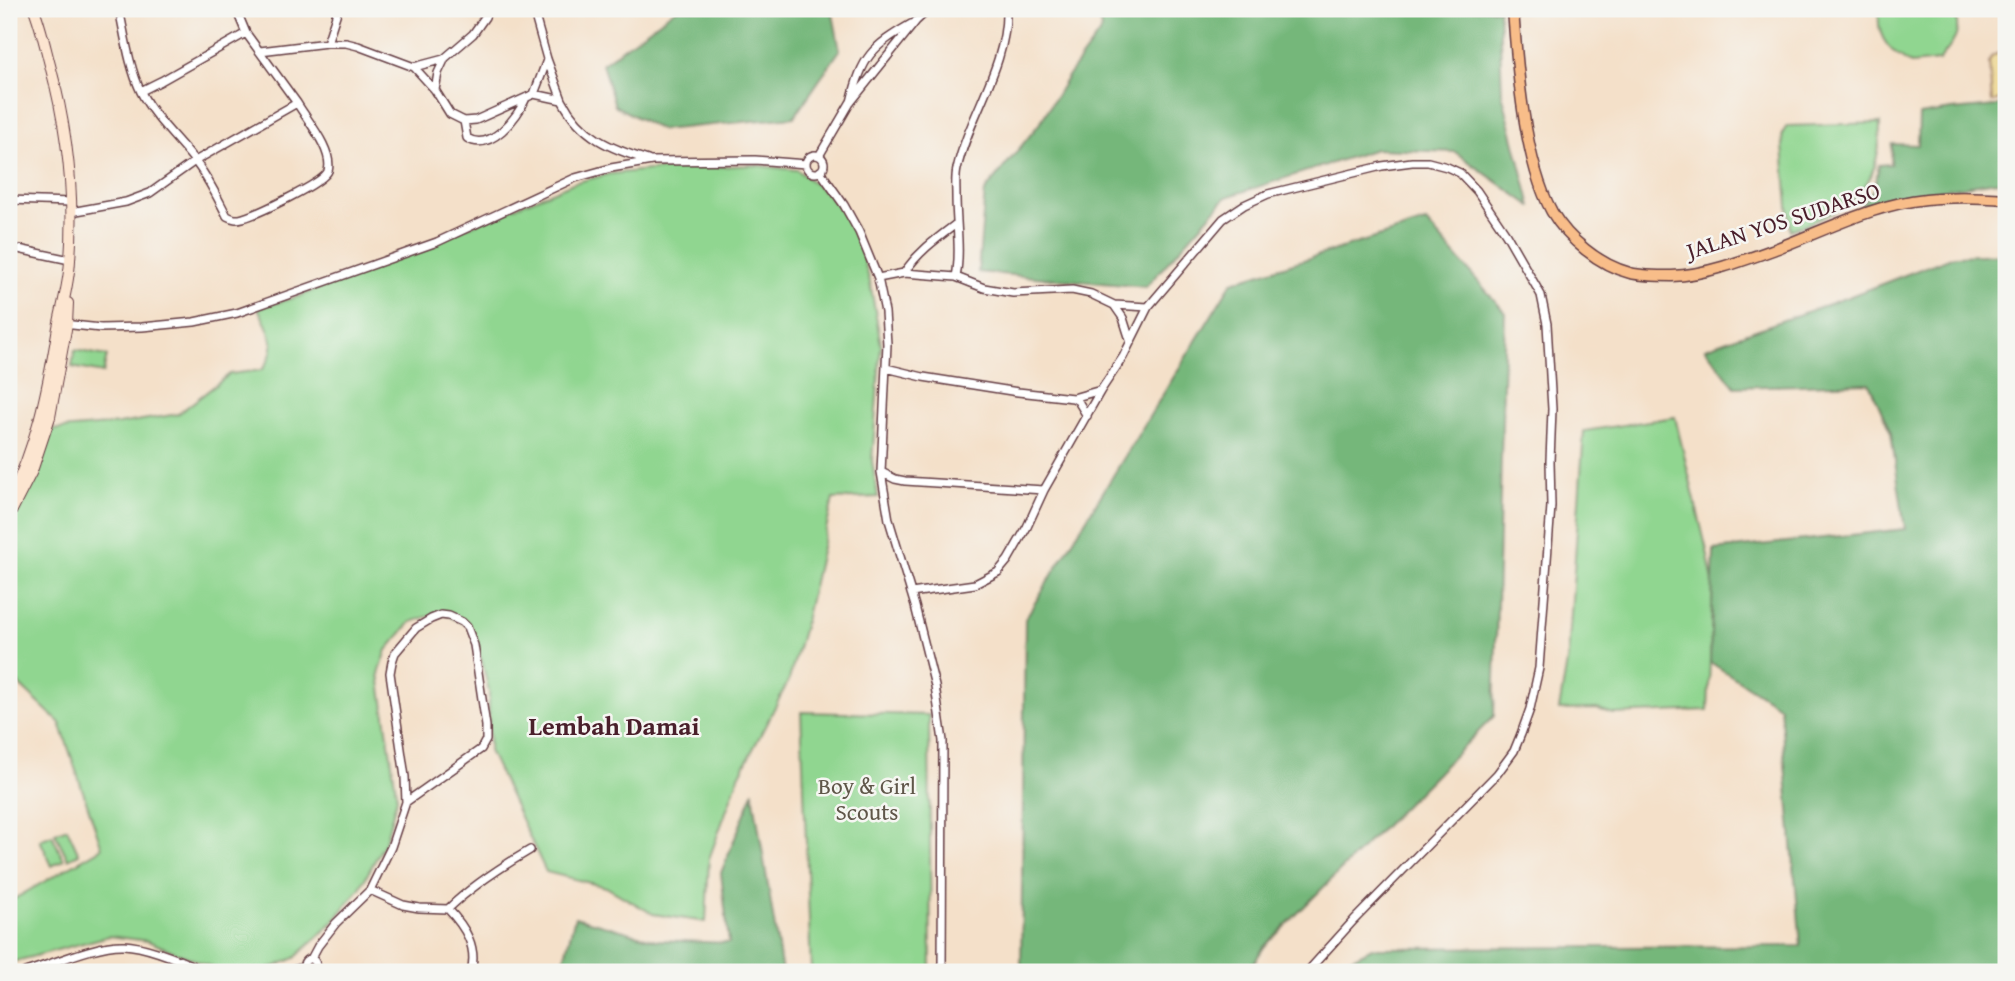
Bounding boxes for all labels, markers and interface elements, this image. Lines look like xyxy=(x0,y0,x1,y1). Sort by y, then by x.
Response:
street label: JALAN YOS SUDARSO xyxy=(1679,173,1884,268)
district label: Lembah Damai xyxy=(528,706,700,745)
park label: Boy & Girl Scouts xyxy=(818,769,916,828)

